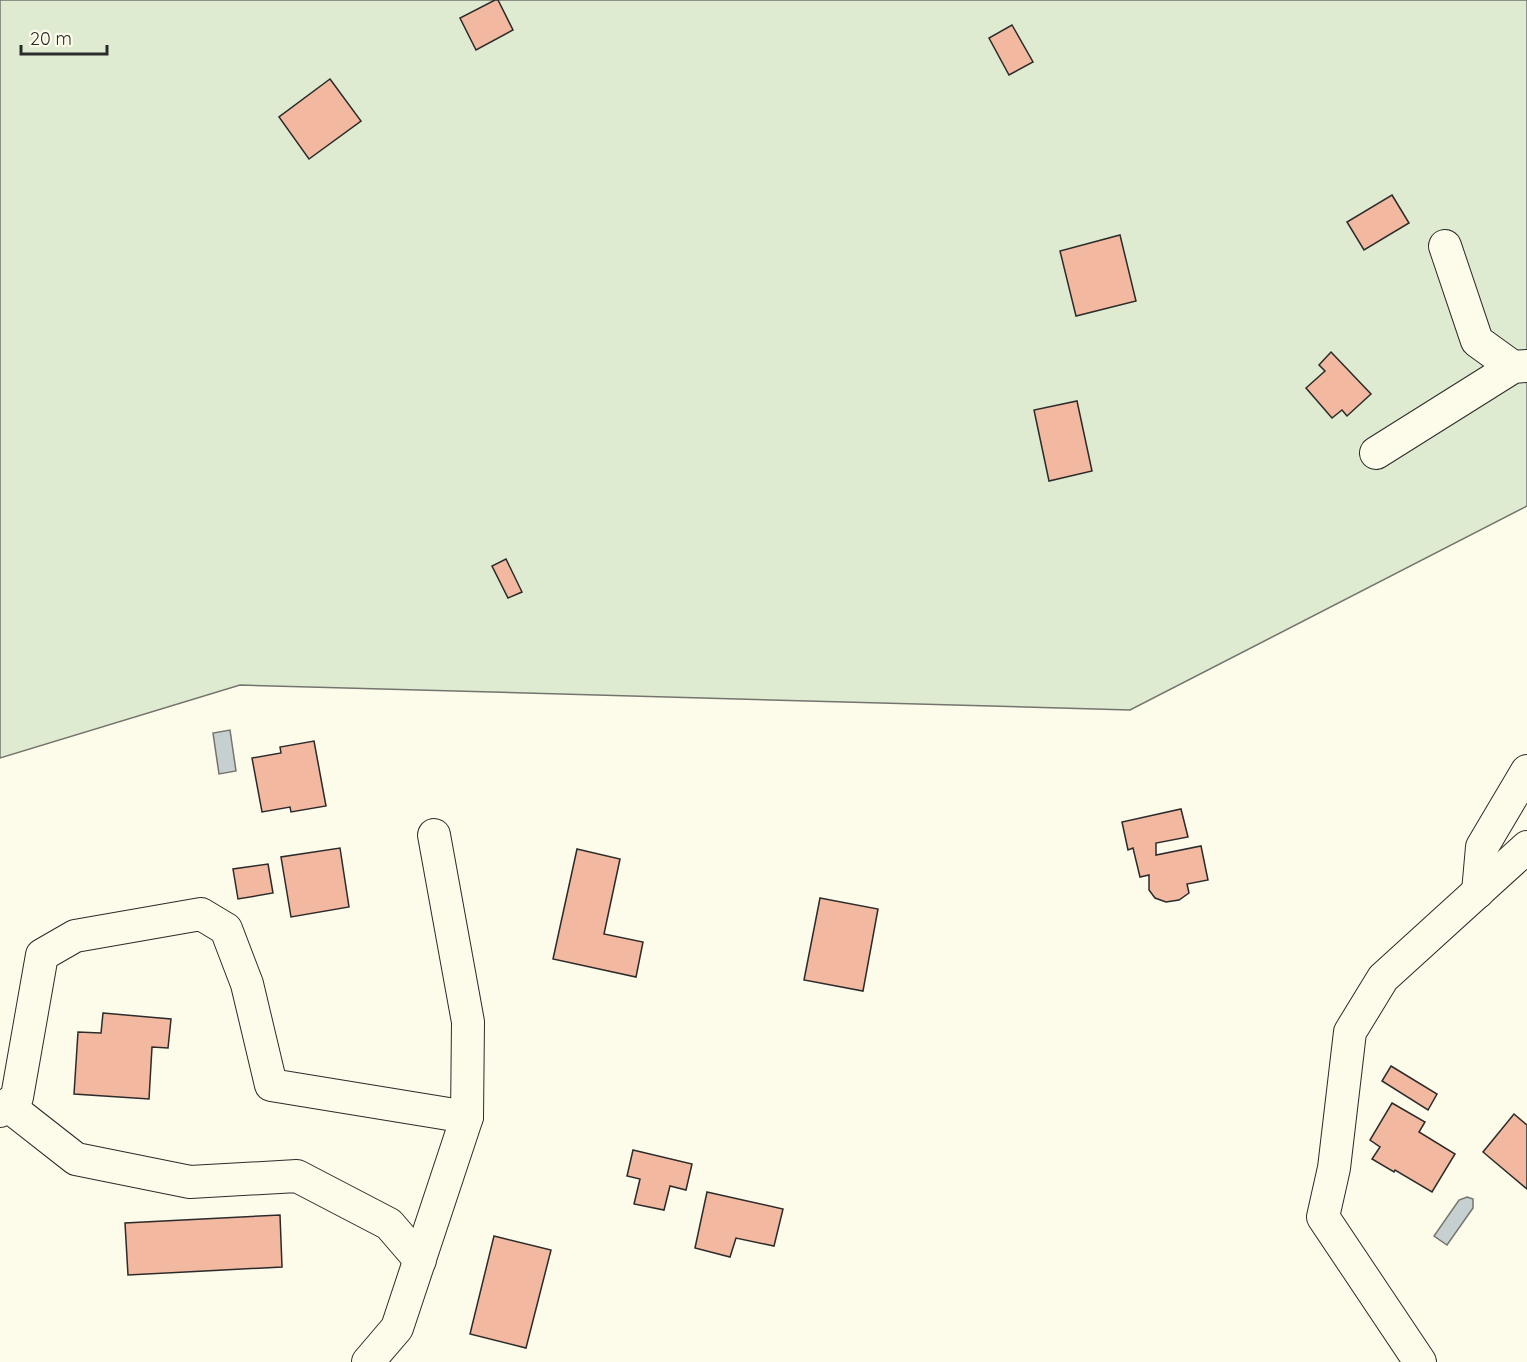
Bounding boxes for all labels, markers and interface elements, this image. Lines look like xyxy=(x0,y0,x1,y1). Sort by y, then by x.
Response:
scale bar xyxy=(21,18,106,56)
text: 20 m xyxy=(30,27,72,50)

